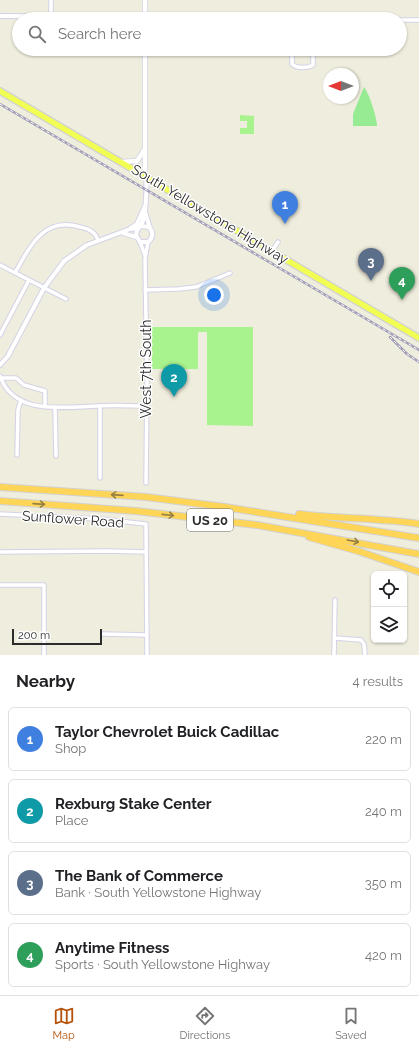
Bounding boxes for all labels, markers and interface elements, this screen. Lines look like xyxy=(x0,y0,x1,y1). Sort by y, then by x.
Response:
search box xyxy=(12,12,407,56)
icon: search xyxy=(26,23,48,45)
text: Search here xyxy=(58,25,141,43)
north arrow xyxy=(323,68,359,104)
street label: South Yellowstone Highway xyxy=(129,161,292,267)
pin: 1 xyxy=(272,191,298,224)
pin: 3 xyxy=(358,248,384,281)
pin: 4 xyxy=(389,267,415,300)
your location xyxy=(204,285,224,305)
street label: West 7th South xyxy=(138,320,154,418)
pin: 2 xyxy=(161,364,187,397)
one-way arrow xyxy=(111,492,124,499)
one-way arrow xyxy=(32,500,45,507)
street label: Sunflower Road xyxy=(21,507,125,531)
road number: US 20 xyxy=(187,509,233,531)
one-way arrow xyxy=(161,511,174,519)
one-way arrow xyxy=(346,537,359,545)
map controls xyxy=(371,571,407,643)
button: locate xyxy=(371,571,407,607)
button: layers xyxy=(371,607,407,643)
scale bar xyxy=(12,627,102,646)
text: 200 m xyxy=(18,629,50,642)
text: Nearby xyxy=(16,671,75,691)
text: 4 results xyxy=(352,674,403,689)
text: Taylor Chevrolet Buick Cadillac xyxy=(55,723,279,741)
text: 1 xyxy=(27,732,33,747)
text: 220 m xyxy=(365,732,402,747)
text: Shop xyxy=(55,741,86,756)
text: Rexburg Stake Center xyxy=(55,795,212,813)
text: 2 xyxy=(26,804,34,819)
text: 240 m xyxy=(365,804,402,819)
text: Place xyxy=(55,813,88,828)
text: The Bank of Commerce xyxy=(55,867,223,885)
text: 3 xyxy=(26,876,34,891)
text: 350 m xyxy=(365,876,402,891)
text: Bank · South Yellowstone Highway xyxy=(55,885,261,900)
text: Anytime Fitness xyxy=(55,939,169,957)
text: 4 xyxy=(26,948,34,963)
text: 420 m xyxy=(365,948,402,963)
text: Sports · South Yellowstone Highway xyxy=(55,957,270,972)
tab: Map xyxy=(52,1005,75,1042)
tab: Directions xyxy=(180,1005,230,1042)
tab: Saved xyxy=(335,1005,367,1042)

